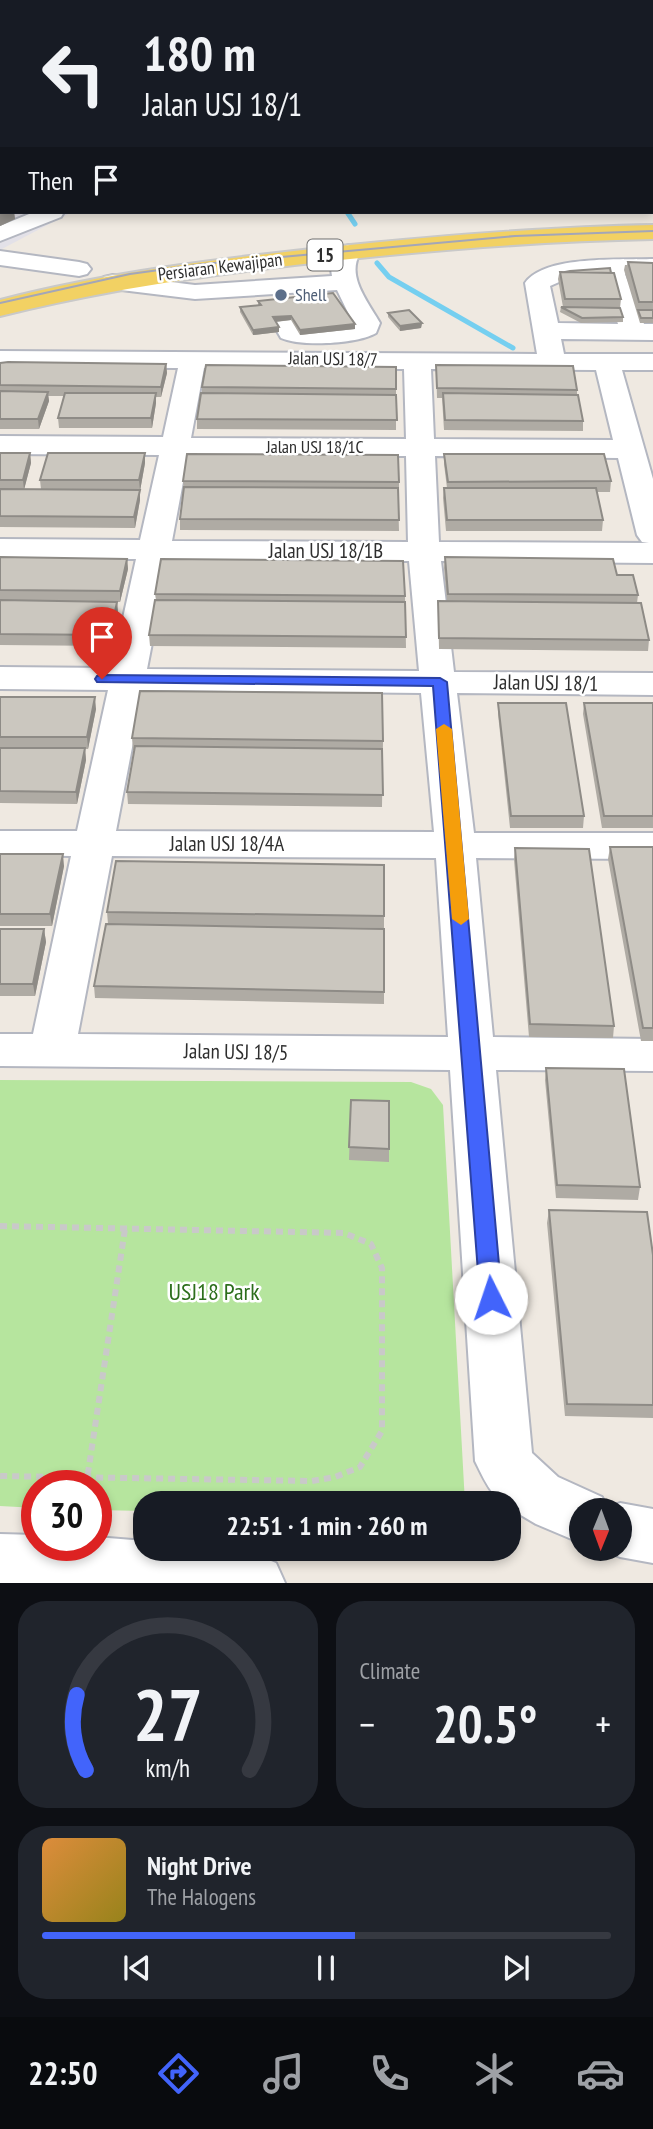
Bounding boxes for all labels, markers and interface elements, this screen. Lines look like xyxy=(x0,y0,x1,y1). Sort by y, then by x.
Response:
text: 180 m xyxy=(143,21,256,85)
icon: left xyxy=(28,28,119,119)
text: Jalan USJ 18/1 xyxy=(143,83,302,125)
icon: arrive xyxy=(87,161,125,199)
text: Then xyxy=(28,164,73,197)
road number: 15 xyxy=(308,240,342,270)
street label: Persiaran Kewajipan xyxy=(157,247,283,286)
place label: Shell xyxy=(295,283,327,306)
marker: Shell xyxy=(273,287,289,303)
street label: Jalan USJ 18/7 xyxy=(287,346,378,371)
street label: Jalan USJ 18/1C xyxy=(265,435,364,458)
street label: Jalan USJ 18/1B xyxy=(268,537,383,564)
pin xyxy=(72,607,132,679)
icon: arrive xyxy=(83,618,121,656)
street label: Jalan USJ 18/1 xyxy=(493,668,598,697)
street label: Jalan USJ 18/4A xyxy=(169,830,284,857)
street label: Jalan USJ 18/5 xyxy=(183,1037,288,1066)
position arrow xyxy=(454,1261,528,1335)
park label: USJ18 Park xyxy=(169,1276,260,1307)
speed limit sign: 30 xyxy=(21,1470,112,1561)
north arrow xyxy=(569,1498,632,1561)
map controls xyxy=(569,1498,632,1561)
text: 22:51 · 1 min · 260 m xyxy=(227,1509,427,1542)
text: Climate xyxy=(360,1656,420,1685)
text: 27 xyxy=(133,1667,203,1761)
text: 20.5° xyxy=(433,1690,538,1757)
text: − xyxy=(360,1699,375,1748)
text: + xyxy=(595,1699,611,1748)
text: km/h xyxy=(146,1752,190,1784)
text: Night Drive xyxy=(147,1849,252,1882)
text: The Halogens xyxy=(147,1882,256,1911)
icon: previous xyxy=(118,1949,156,1987)
icon: pause xyxy=(307,1949,345,1987)
icon: next xyxy=(497,1949,535,1987)
icon: directions xyxy=(154,2049,203,2098)
icon: music xyxy=(259,2049,308,2098)
icon: phone xyxy=(365,2049,414,2098)
icon: climate xyxy=(470,2049,519,2098)
icon: car xyxy=(576,2049,625,2098)
text: 22:50 xyxy=(28,2052,97,2094)

